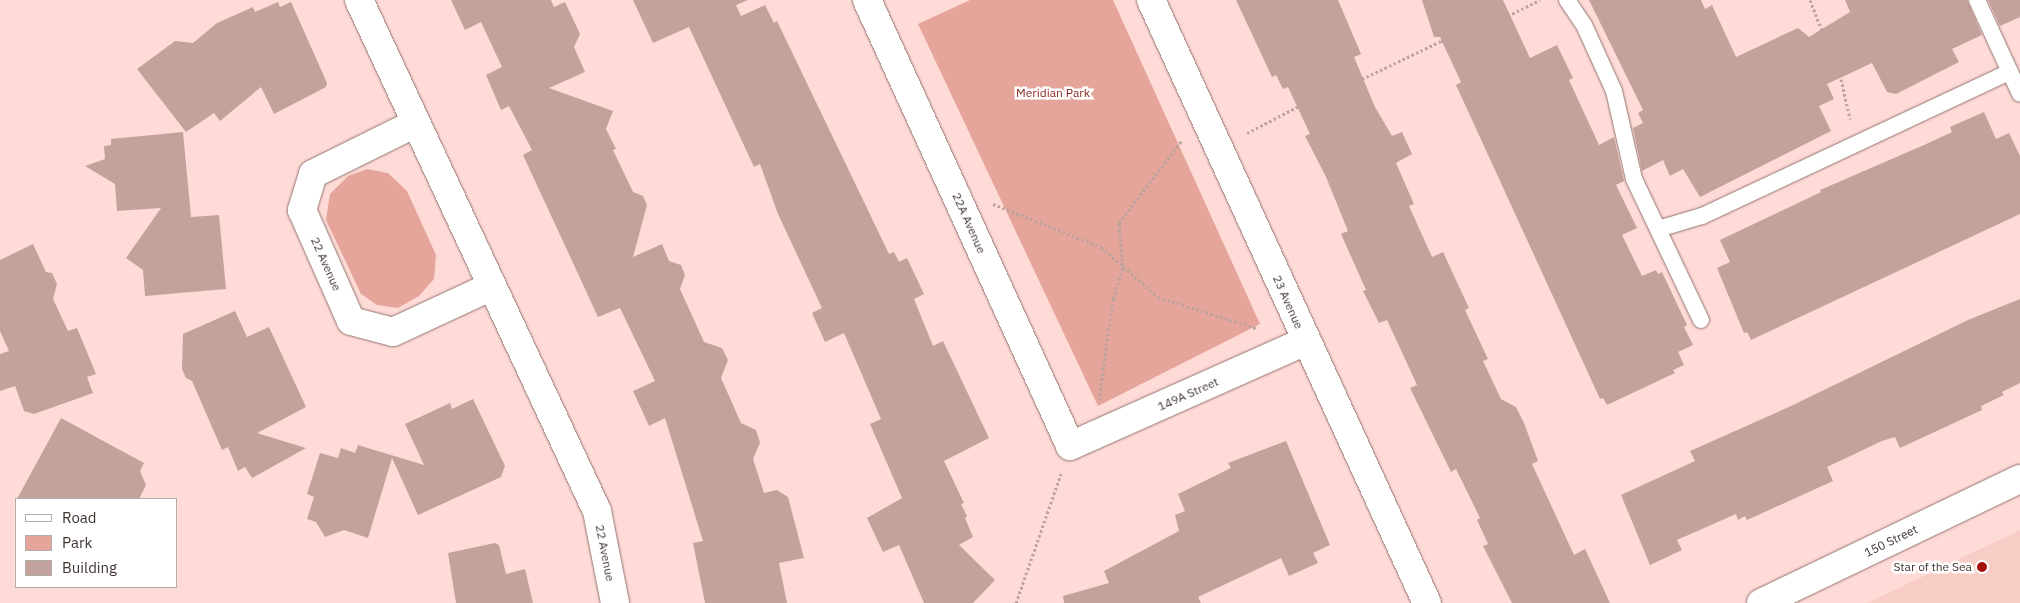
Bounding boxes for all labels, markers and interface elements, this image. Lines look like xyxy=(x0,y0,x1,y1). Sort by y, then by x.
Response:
park label: Meridian Park xyxy=(1016,86,1090,100)
street label: 22A Avenue xyxy=(949,190,989,256)
street label: 22 Avenue xyxy=(308,235,344,293)
street label: 23 Avenue xyxy=(1270,273,1306,331)
street label: 149A Street xyxy=(1155,374,1221,414)
legend xyxy=(15,498,178,588)
text: Road xyxy=(62,508,97,527)
street label: 150 Street xyxy=(1862,522,1920,560)
street label: 22 Avenue xyxy=(592,524,618,582)
text: Park xyxy=(62,533,92,552)
text: Building xyxy=(62,558,117,577)
place label: Star of the Sea xyxy=(1893,560,1972,574)
marker: Star of the Sea xyxy=(1976,561,1988,573)

